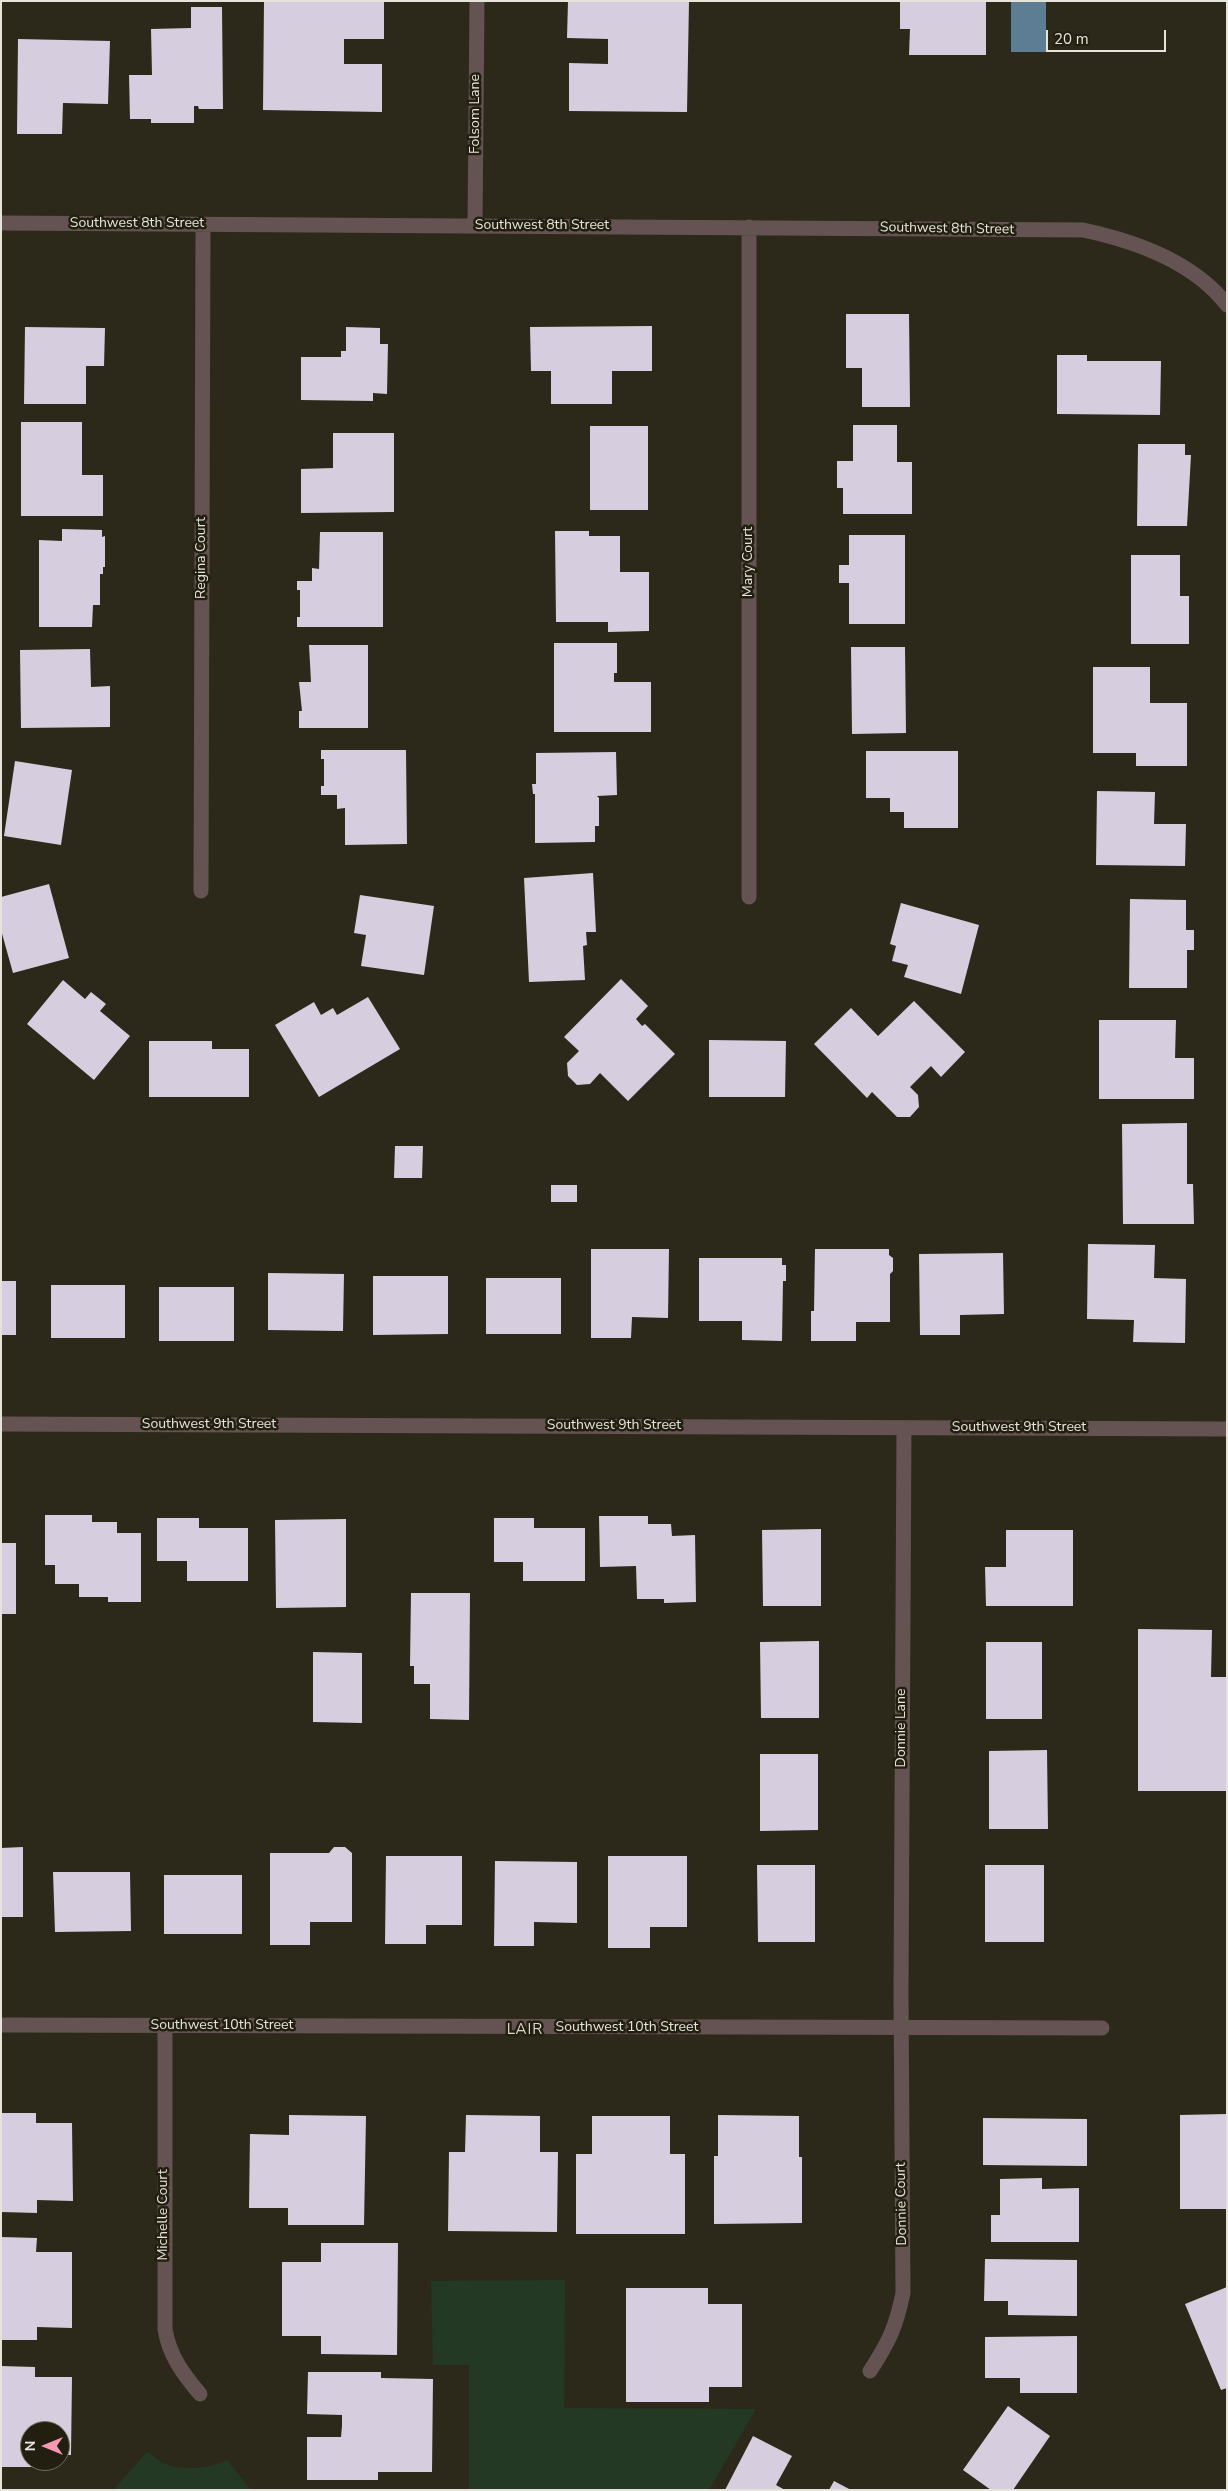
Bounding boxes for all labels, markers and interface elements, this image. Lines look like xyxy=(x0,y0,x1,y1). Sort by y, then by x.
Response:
scale bar xyxy=(1048,20,1168,52)
text: 20 m xyxy=(1054,29,1089,49)
street label: Folsom Lane xyxy=(468,74,484,154)
street label: Southwest 8th Street xyxy=(70,216,204,232)
street label: Southwest 8th Street xyxy=(475,218,609,234)
street label: Southwest 8th Street xyxy=(880,219,1014,239)
street label: Regina Court xyxy=(194,517,210,599)
street label: Mary Court xyxy=(741,527,757,597)
street label: Southwest 9th Street xyxy=(142,1417,276,1433)
street label: Southwest 9th Street xyxy=(547,1418,681,1434)
street label: Southwest 9th Street xyxy=(952,1420,1086,1436)
street label: Donnie Lane xyxy=(894,1689,910,1767)
street label: Southwest 10th Street xyxy=(151,2018,293,2034)
street label: Southwest 10th Street xyxy=(556,2020,698,2036)
district label: LAIR xyxy=(506,2021,544,2039)
street label: Donnie Court xyxy=(893,2162,911,2246)
street label: Michelle Court xyxy=(156,2169,172,2261)
north arrow xyxy=(20,2421,70,2471)
text: N xyxy=(21,2441,40,2451)

